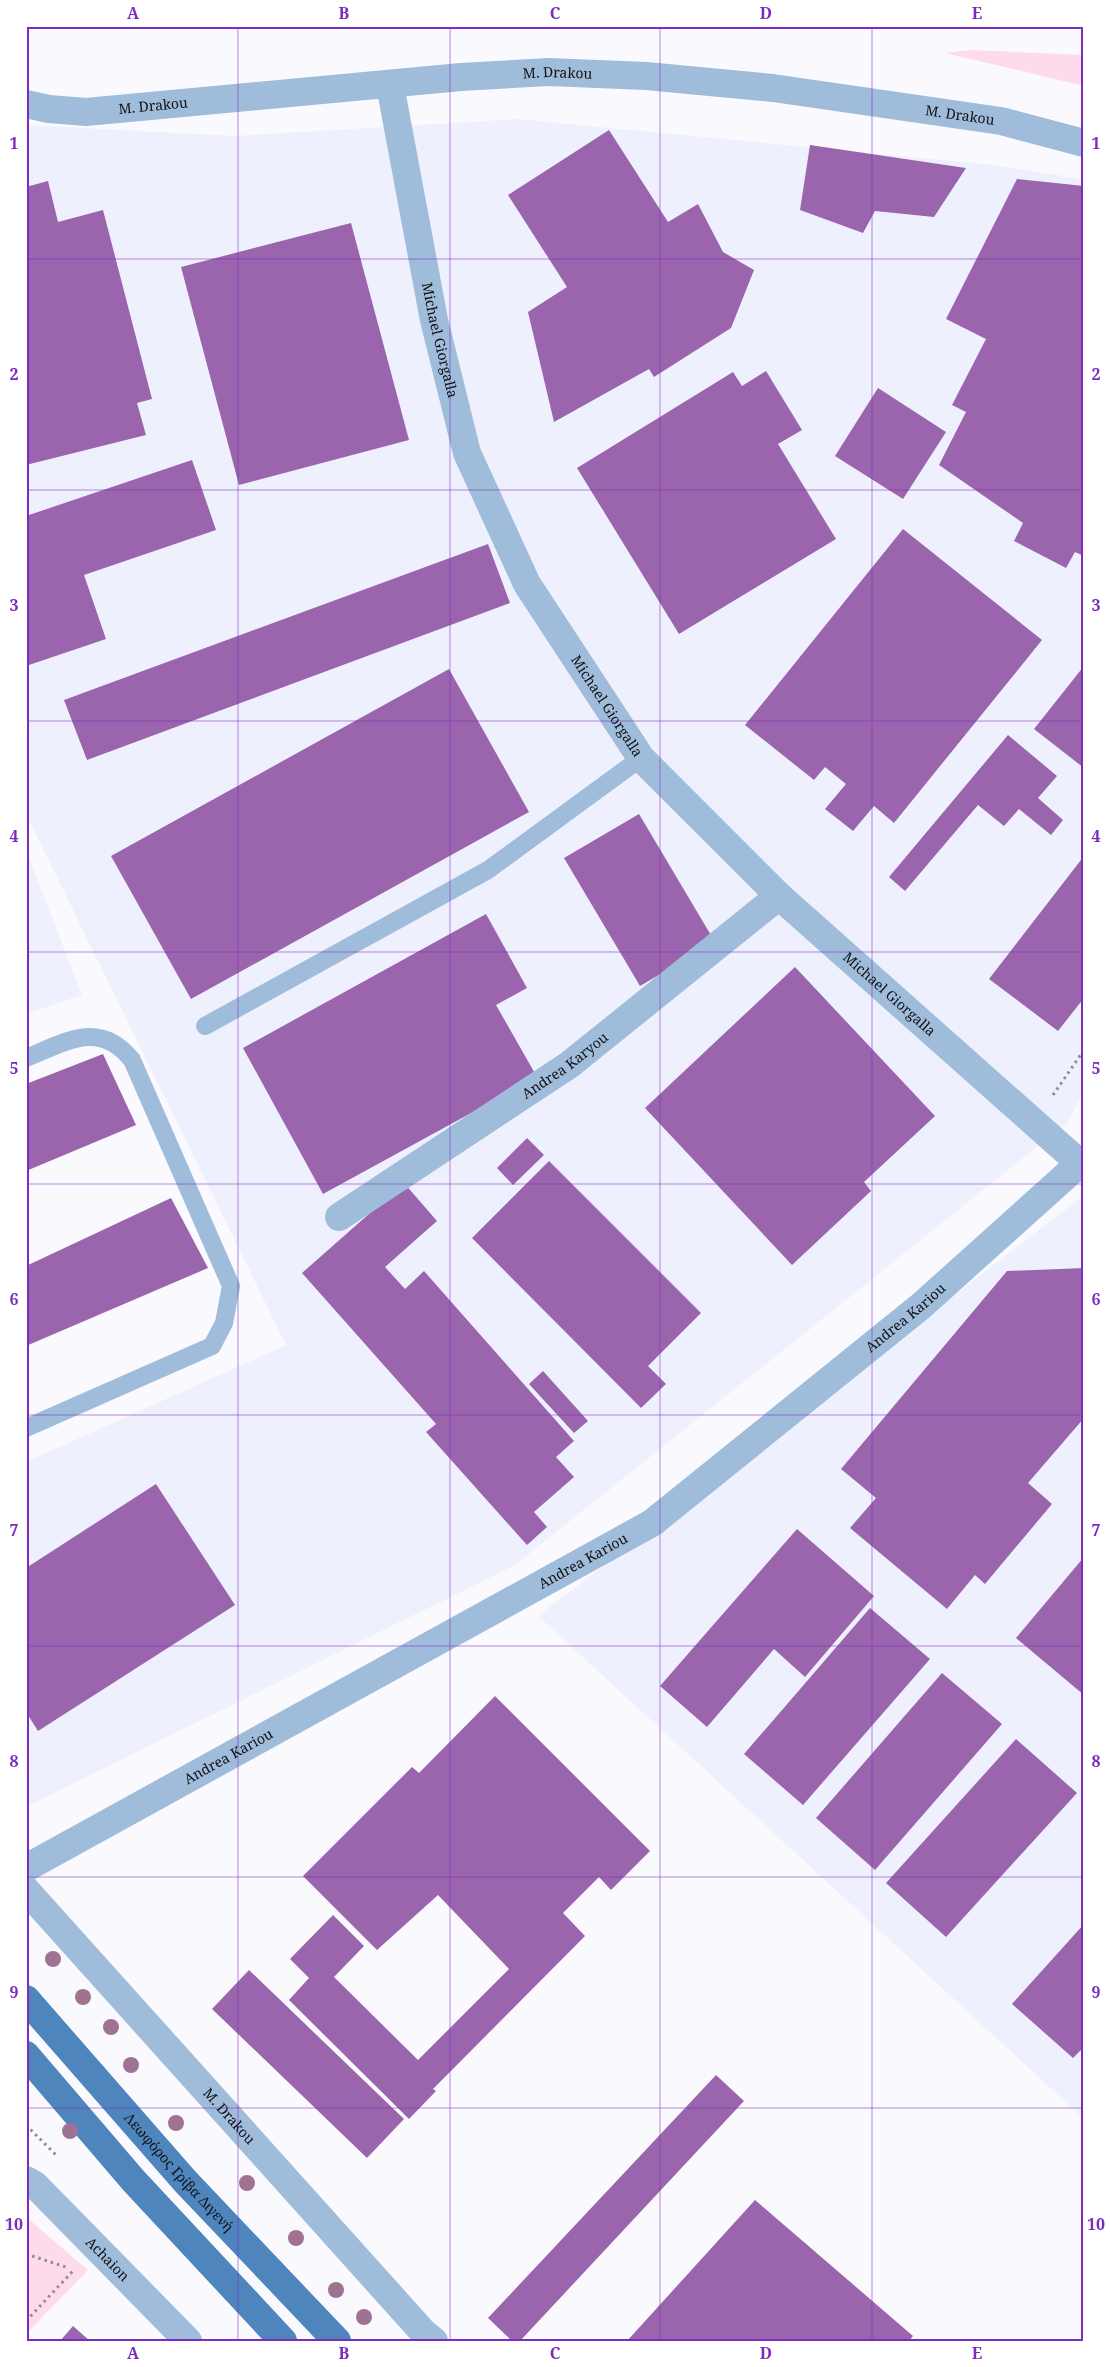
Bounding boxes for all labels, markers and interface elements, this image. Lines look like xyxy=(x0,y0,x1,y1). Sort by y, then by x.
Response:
text: A xyxy=(127,2,140,24)
text: B xyxy=(339,2,350,24)
text: C xyxy=(550,2,561,24)
text: D xyxy=(760,2,772,24)
text: E xyxy=(972,2,982,24)
street label: M. Drakou xyxy=(522,62,593,83)
street label: M. Drakou xyxy=(117,93,189,118)
street label: M. Drakou xyxy=(924,100,996,129)
text: 1 xyxy=(9,132,19,154)
text: 1 xyxy=(1091,132,1101,154)
street label: Michael Giorgalla xyxy=(418,281,463,400)
text: 2 xyxy=(9,363,19,385)
text: 2 xyxy=(1091,363,1101,385)
text: 3 xyxy=(9,594,19,616)
text: 3 xyxy=(1091,594,1101,616)
street label: Michael Giorgalla xyxy=(567,651,648,760)
text: 4 xyxy=(9,825,19,847)
text: 4 xyxy=(1091,825,1101,847)
street label: Michael Giorgalla xyxy=(839,947,940,1040)
street label: Andrea Karyou xyxy=(518,1027,612,1103)
text: 5 xyxy=(9,1057,19,1079)
text: 5 xyxy=(1091,1057,1101,1079)
street label: Andrea Kariou xyxy=(861,1278,949,1356)
text: 6 xyxy=(9,1288,19,1310)
text: 6 xyxy=(1091,1288,1101,1310)
text: 7 xyxy=(9,1519,19,1541)
text: 7 xyxy=(1091,1519,1101,1541)
street label: Andrea Kariou xyxy=(535,1528,631,1593)
street label: Andrea Kariou xyxy=(180,1724,276,1788)
text: 8 xyxy=(9,1750,19,1772)
text: 8 xyxy=(1091,1750,1101,1772)
text: 9 xyxy=(9,1981,19,2003)
text: 9 xyxy=(1091,1981,1101,2003)
street label: M. Drakou xyxy=(199,2084,260,2148)
street label: Λεωφόρος Γρίβα Διγενή xyxy=(120,2108,238,2236)
text: 10 xyxy=(5,2213,23,2235)
text: 10 xyxy=(1087,2213,1105,2235)
street label: Achaion xyxy=(82,2232,134,2285)
text: A xyxy=(127,2342,140,2364)
text: B xyxy=(339,2342,350,2364)
text: C xyxy=(550,2342,561,2364)
text: D xyxy=(760,2342,772,2364)
text: E xyxy=(972,2342,982,2364)

